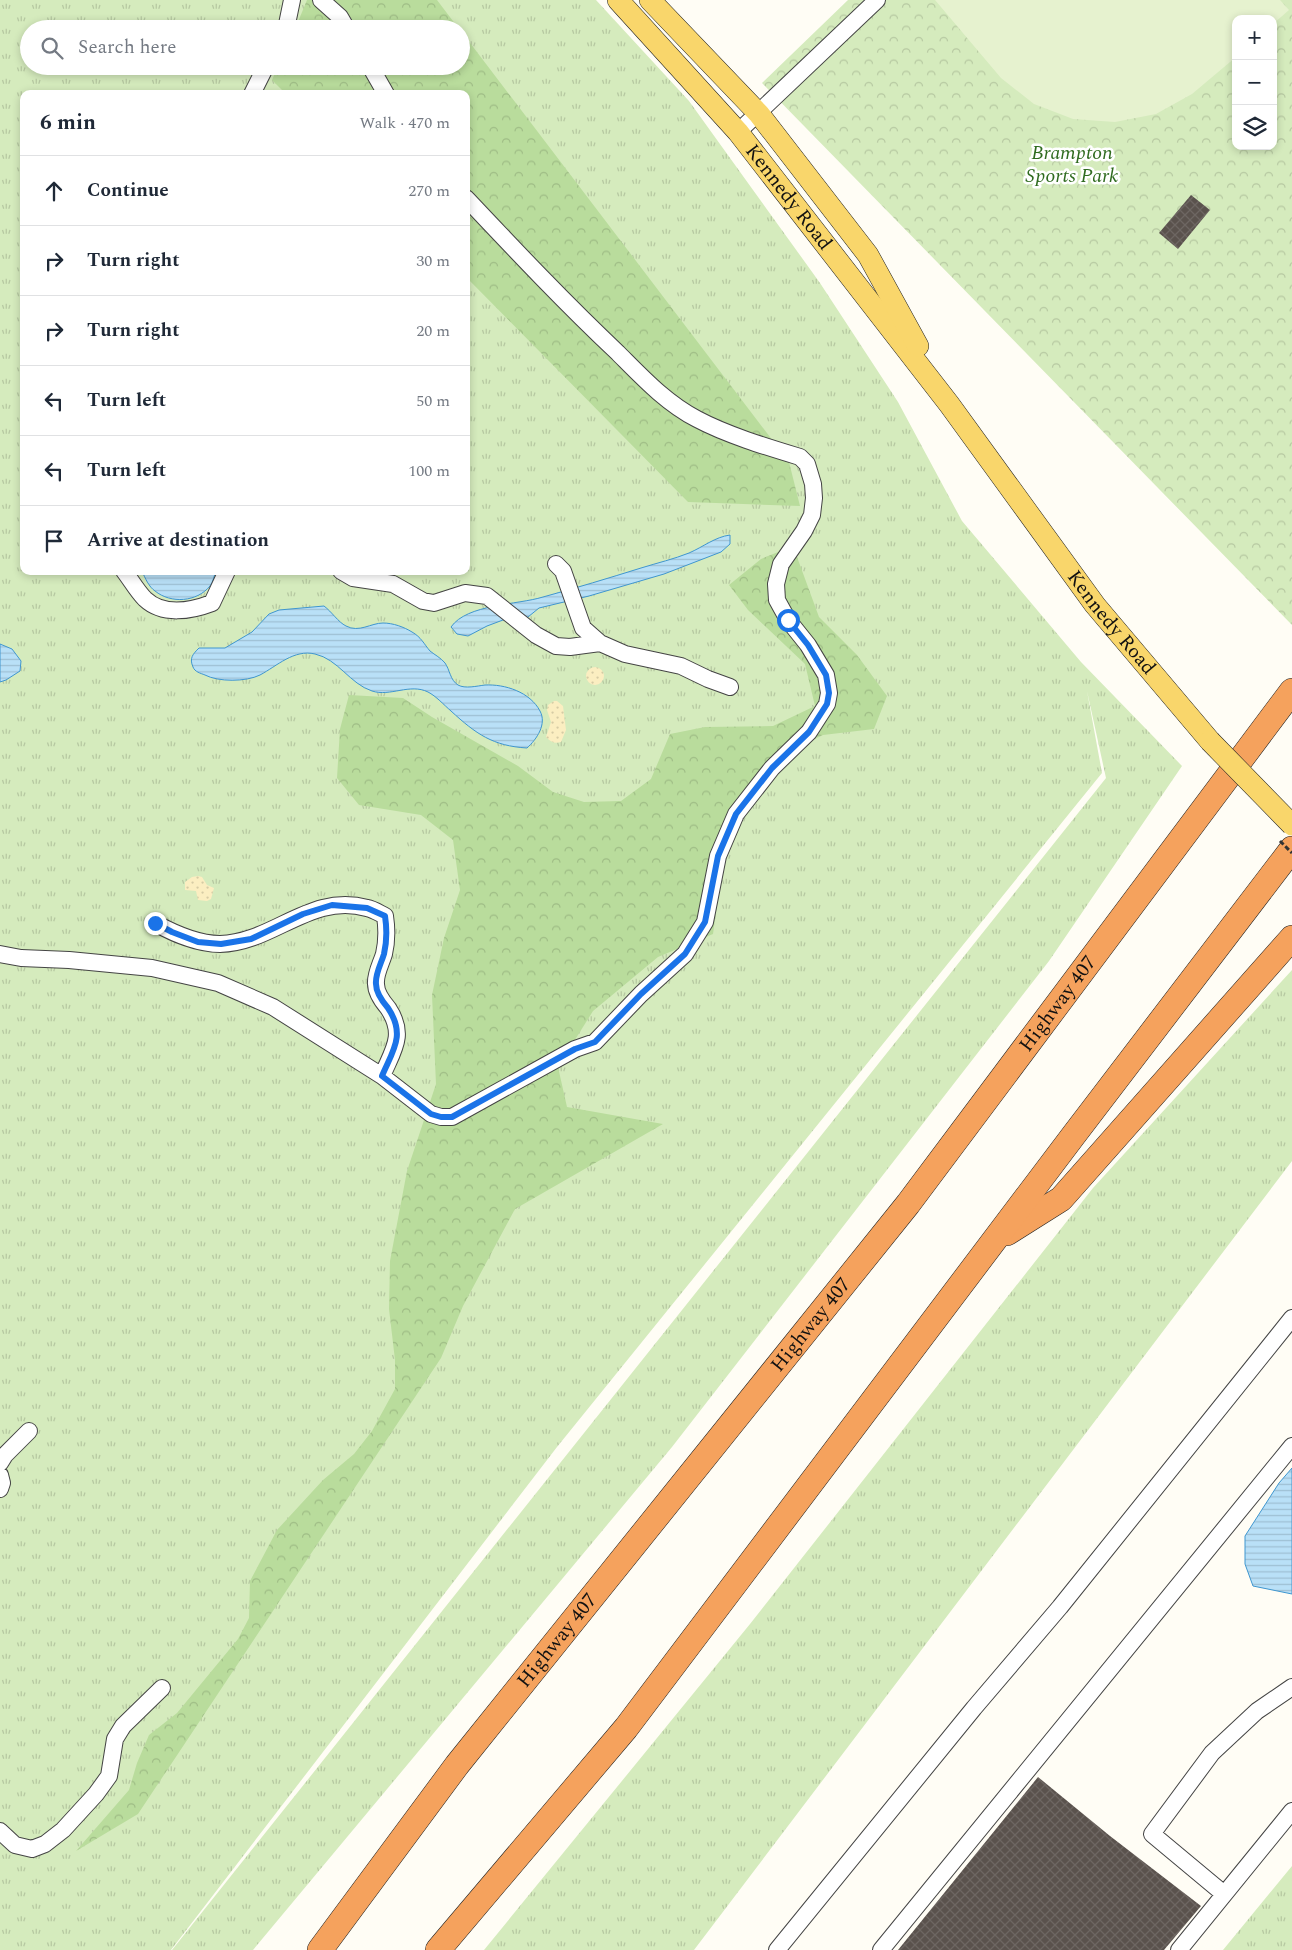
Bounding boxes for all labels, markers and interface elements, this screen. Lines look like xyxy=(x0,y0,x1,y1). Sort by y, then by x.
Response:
map controls xyxy=(1232,15,1277,150)
button: + xyxy=(1232,15,1277,60)
search box xyxy=(20,20,470,75)
text: Search here xyxy=(78,33,177,62)
icon: search xyxy=(38,34,66,62)
button: − xyxy=(1232,60,1277,105)
button: layers xyxy=(1232,105,1277,150)
text: 6 min xyxy=(40,107,96,139)
text: Walk · 470 m xyxy=(359,111,450,135)
street label: Kennedy Road xyxy=(738,138,840,257)
park label: Brampton Sports Park xyxy=(1026,138,1119,191)
text: Continue xyxy=(87,176,169,205)
icon: ahead xyxy=(40,177,68,205)
text: 270 m xyxy=(408,179,450,203)
text: Turn right xyxy=(87,246,180,275)
icon: right xyxy=(40,247,68,275)
text: 30 m xyxy=(416,249,450,273)
text: Turn right xyxy=(87,316,180,345)
icon: right xyxy=(40,317,68,345)
text: 20 m xyxy=(416,319,450,343)
text: Turn left xyxy=(87,386,166,415)
icon: left xyxy=(40,387,68,415)
text: 50 m xyxy=(416,389,450,413)
text: Turn left xyxy=(87,456,166,485)
icon: left xyxy=(40,457,68,485)
text: 100 m xyxy=(408,459,450,483)
text: Arrive at destination xyxy=(87,526,269,555)
icon: arrive xyxy=(40,527,68,555)
street label: Kennedy Road xyxy=(1059,564,1163,682)
route start xyxy=(777,609,800,632)
route end xyxy=(144,912,167,935)
street label: Highway 407 xyxy=(1012,949,1104,1058)
street label: Highway 407 xyxy=(763,1271,858,1379)
street label: Highway 407 xyxy=(510,1587,605,1694)

